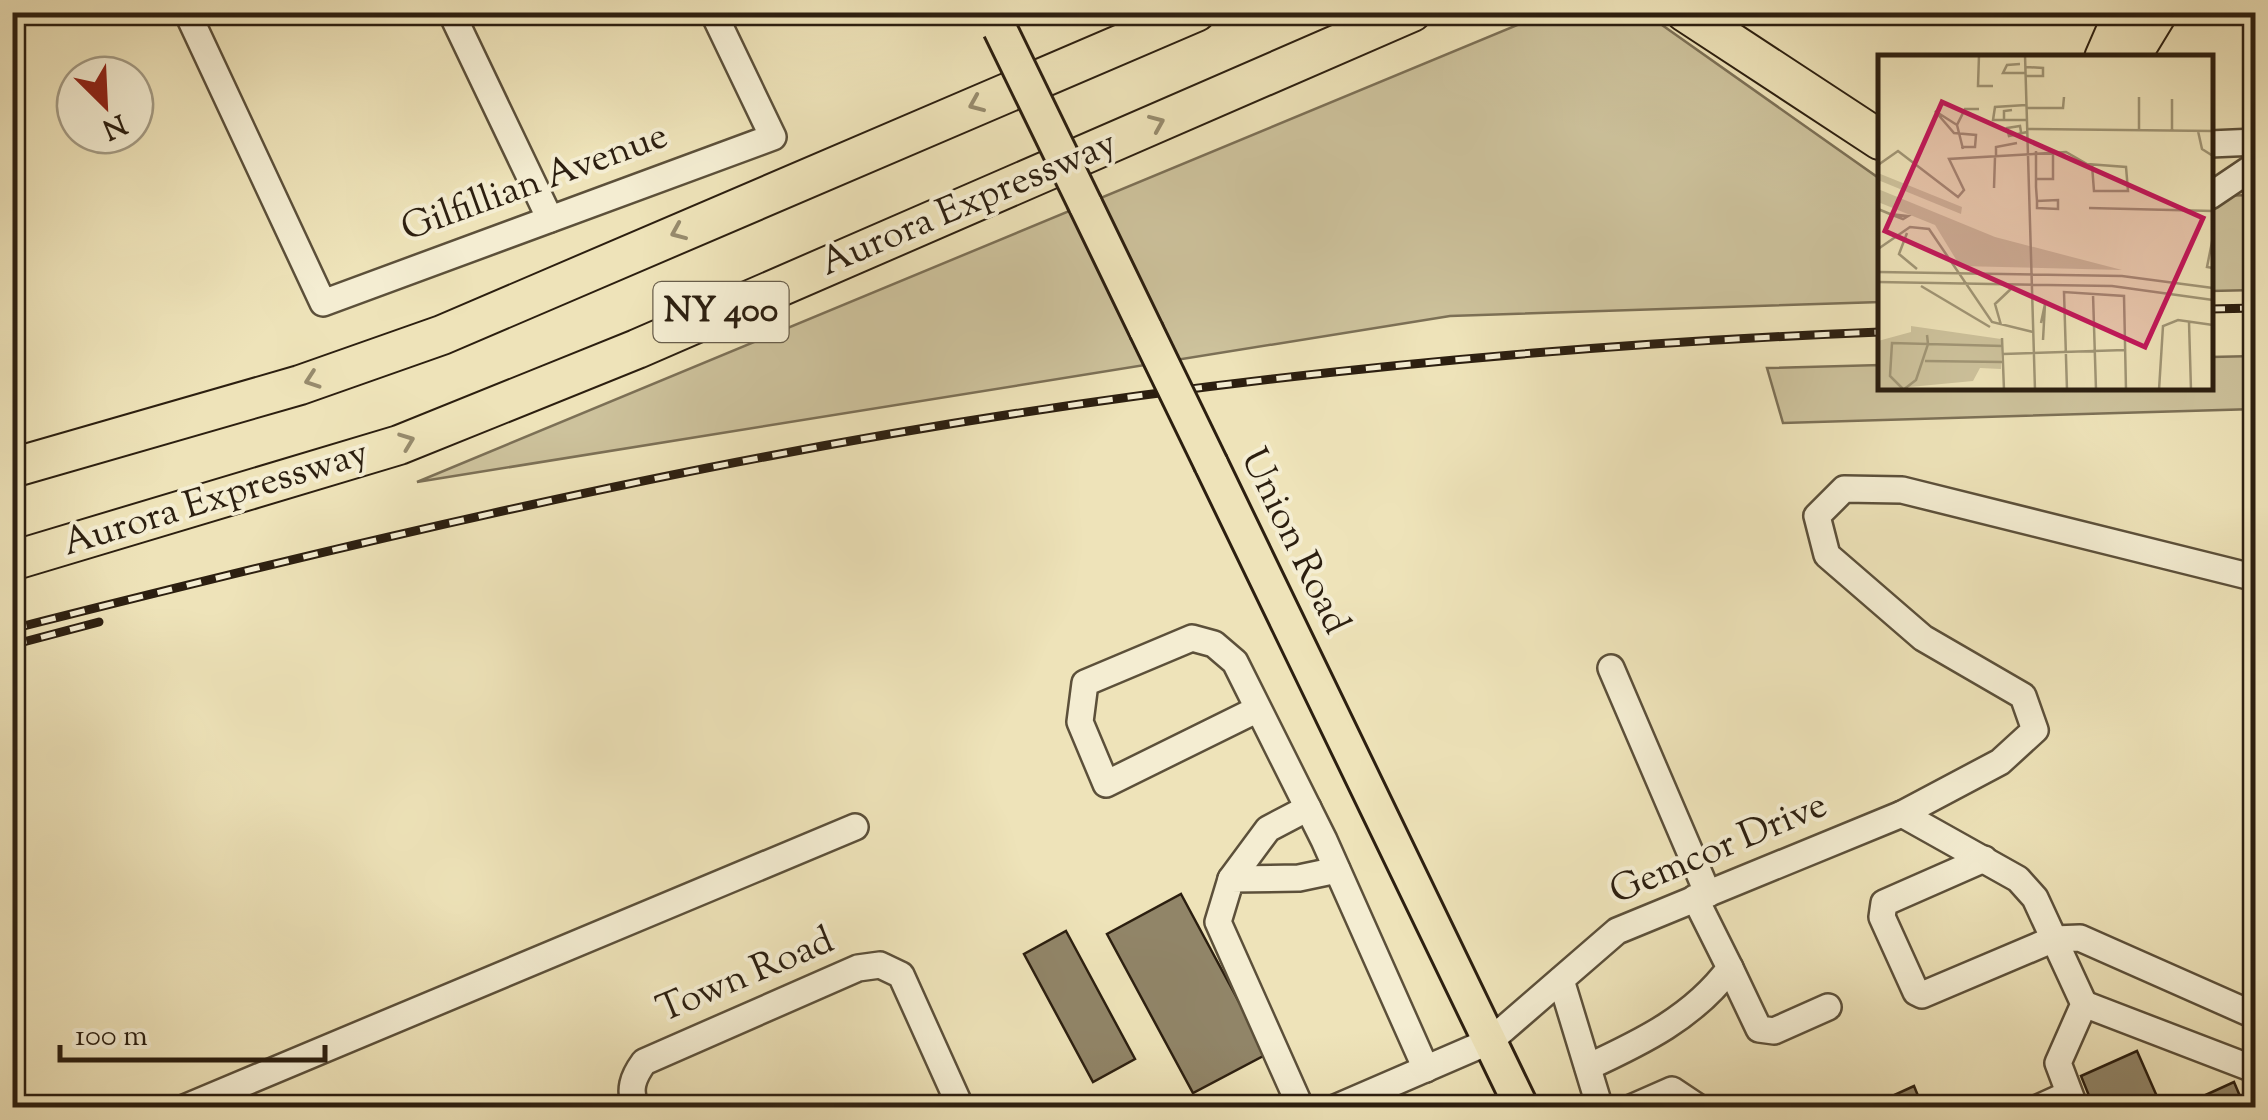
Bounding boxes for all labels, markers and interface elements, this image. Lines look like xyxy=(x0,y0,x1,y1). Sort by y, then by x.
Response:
north arrow xyxy=(55,55,155,155)
inset map xyxy=(1878,55,2213,390)
one-way arrow xyxy=(968,92,986,112)
text: N xyxy=(96,102,132,148)
street label: Gilfillian Avenue xyxy=(394,111,676,257)
one-way arrow xyxy=(1147,115,1165,135)
street label: Aurora Expressway xyxy=(813,118,1126,292)
one-way arrow xyxy=(670,220,688,240)
road number: NY 400 xyxy=(654,282,788,342)
one-way arrow xyxy=(304,369,321,389)
street label: Aurora Expressway xyxy=(57,428,376,572)
one-way arrow xyxy=(397,433,415,453)
street label: Union Road xyxy=(1225,440,1361,644)
street label: Gemcor Drive xyxy=(1602,780,1836,920)
street label: Town Road xyxy=(649,916,843,1038)
scale bar xyxy=(60,1000,325,1062)
text: 100 m xyxy=(75,1016,148,1059)

